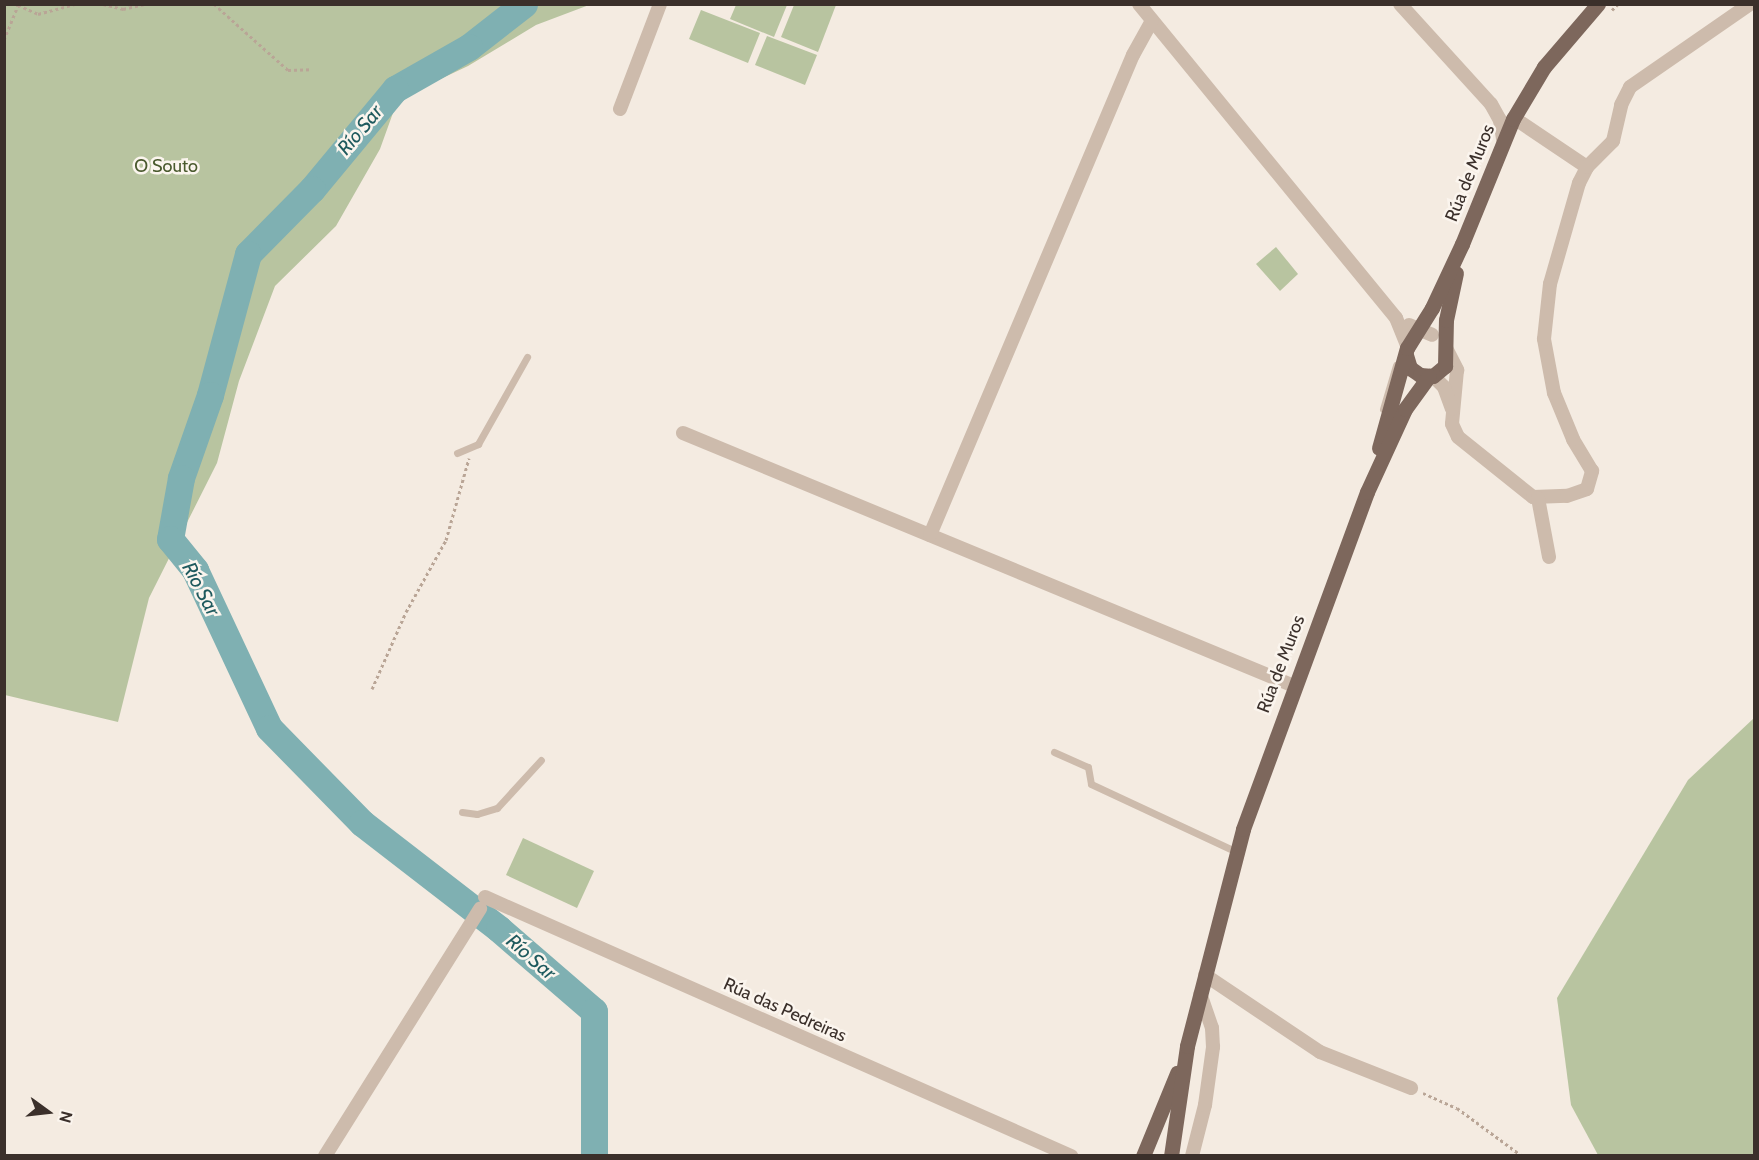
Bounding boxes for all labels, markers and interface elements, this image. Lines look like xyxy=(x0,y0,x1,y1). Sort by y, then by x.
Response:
water label: Río Sar xyxy=(332,100,388,160)
street label: Rúa de Muros xyxy=(1441,121,1499,225)
park label: O Souto xyxy=(134,155,198,177)
water label: Río Sar xyxy=(177,558,225,620)
street label: Rúa de Muros xyxy=(1253,612,1309,716)
water label: Río Sar xyxy=(501,929,561,985)
street label: Rúa das Pedreiras xyxy=(720,973,850,1047)
north arrow xyxy=(18,1082,78,1142)
text: N xyxy=(55,1109,77,1125)

